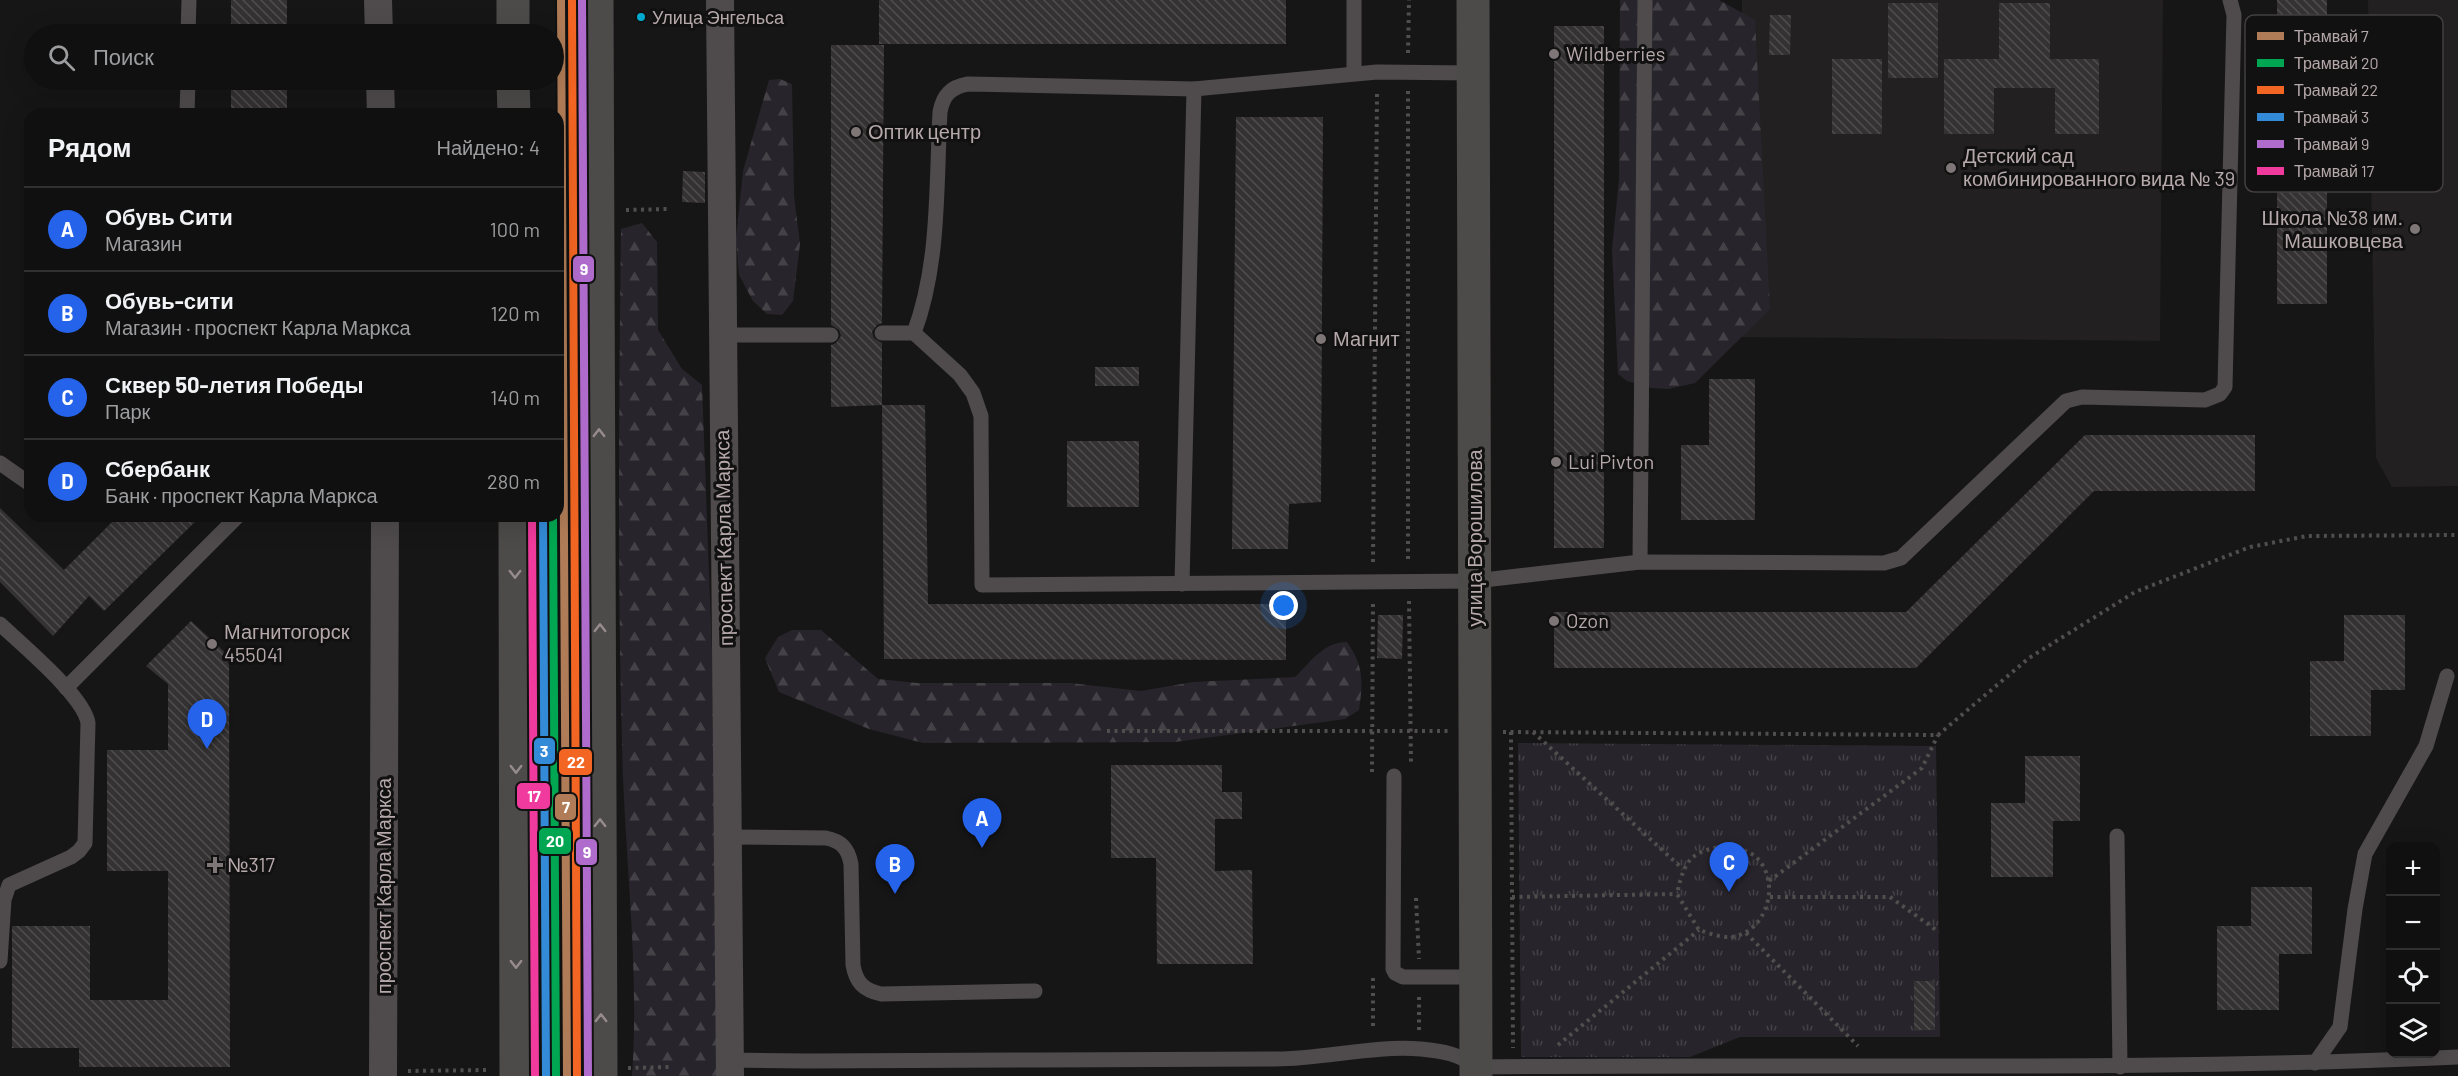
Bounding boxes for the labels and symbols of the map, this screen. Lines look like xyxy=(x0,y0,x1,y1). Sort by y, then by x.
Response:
place label: Улица Энгельса xyxy=(652,6,785,28)
marker: Улица Энгельса xyxy=(635,11,647,23)
legend xyxy=(2245,15,2443,192)
text: Трамвай 7 xyxy=(2294,26,2369,45)
place label: Wildberries xyxy=(1566,41,1665,65)
marker: Wildberries xyxy=(1547,47,1561,61)
text: Трамвай 20 xyxy=(2294,53,2379,72)
text: Трамвай 22 xyxy=(2294,80,2378,99)
text: Трамвай 3 xyxy=(2294,107,2369,126)
place label: Оптик центр xyxy=(868,119,981,143)
marker: Оптик центр xyxy=(849,125,863,139)
text: Трамвай 9 xyxy=(2294,134,2369,153)
place label: Детский сад комбинированного вида № 39 xyxy=(1963,143,2235,190)
marker: Детский сад комбинированного вида № 39 xyxy=(1944,161,1958,175)
text: Трамвай 17 xyxy=(2294,161,2375,180)
place label: Школа №38 им. Машковцева xyxy=(2262,205,2404,252)
marker: Школа №38 им. Машковцева xyxy=(2408,222,2422,236)
line badge: 9 xyxy=(572,255,595,283)
text: 9 xyxy=(580,259,588,278)
place label: Магнит xyxy=(1333,326,1400,350)
marker: Магнит xyxy=(1314,332,1328,346)
one-way arrow xyxy=(593,428,605,437)
street label: проспект Карла Маркса xyxy=(709,429,737,646)
street label: улица Ворошилова xyxy=(1462,448,1486,627)
place label: Lui Pivton xyxy=(1568,449,1654,473)
marker: Lui Pivton xyxy=(1549,455,1563,469)
one-way arrow xyxy=(509,570,521,579)
your location xyxy=(1269,591,1298,620)
place label: Ozon xyxy=(1566,608,1609,632)
marker: Ozon xyxy=(1547,614,1561,628)
place label: Магнитогорск 455041 xyxy=(224,619,350,666)
one-way arrow xyxy=(594,623,606,632)
marker: Магнитогорск 455041 xyxy=(205,637,219,651)
pin: D xyxy=(188,700,226,749)
line badge: 3 xyxy=(533,737,556,765)
text: 3 xyxy=(540,741,548,760)
line badge: 22 xyxy=(558,748,593,776)
text: 22 xyxy=(567,752,585,771)
one-way arrow xyxy=(510,765,522,774)
street label: проспект Карла Маркса xyxy=(371,777,395,994)
line badge: 17 xyxy=(516,782,551,810)
text: 17 xyxy=(527,786,541,805)
line badge: 7 xyxy=(554,793,577,821)
text: 7 xyxy=(562,797,570,816)
pin: A xyxy=(962,798,1002,848)
one-way arrow xyxy=(594,818,606,827)
line badge: 20 xyxy=(538,827,572,855)
text: 20 xyxy=(546,831,564,850)
line badge: 9 xyxy=(575,838,598,866)
text: 9 xyxy=(583,842,591,861)
pin: C xyxy=(1710,842,1748,892)
pin: B xyxy=(876,844,914,894)
place label: №317 xyxy=(227,852,276,876)
marker: №317 xyxy=(208,858,222,872)
one-way arrow xyxy=(510,960,522,969)
one-way arrow xyxy=(595,1013,607,1022)

